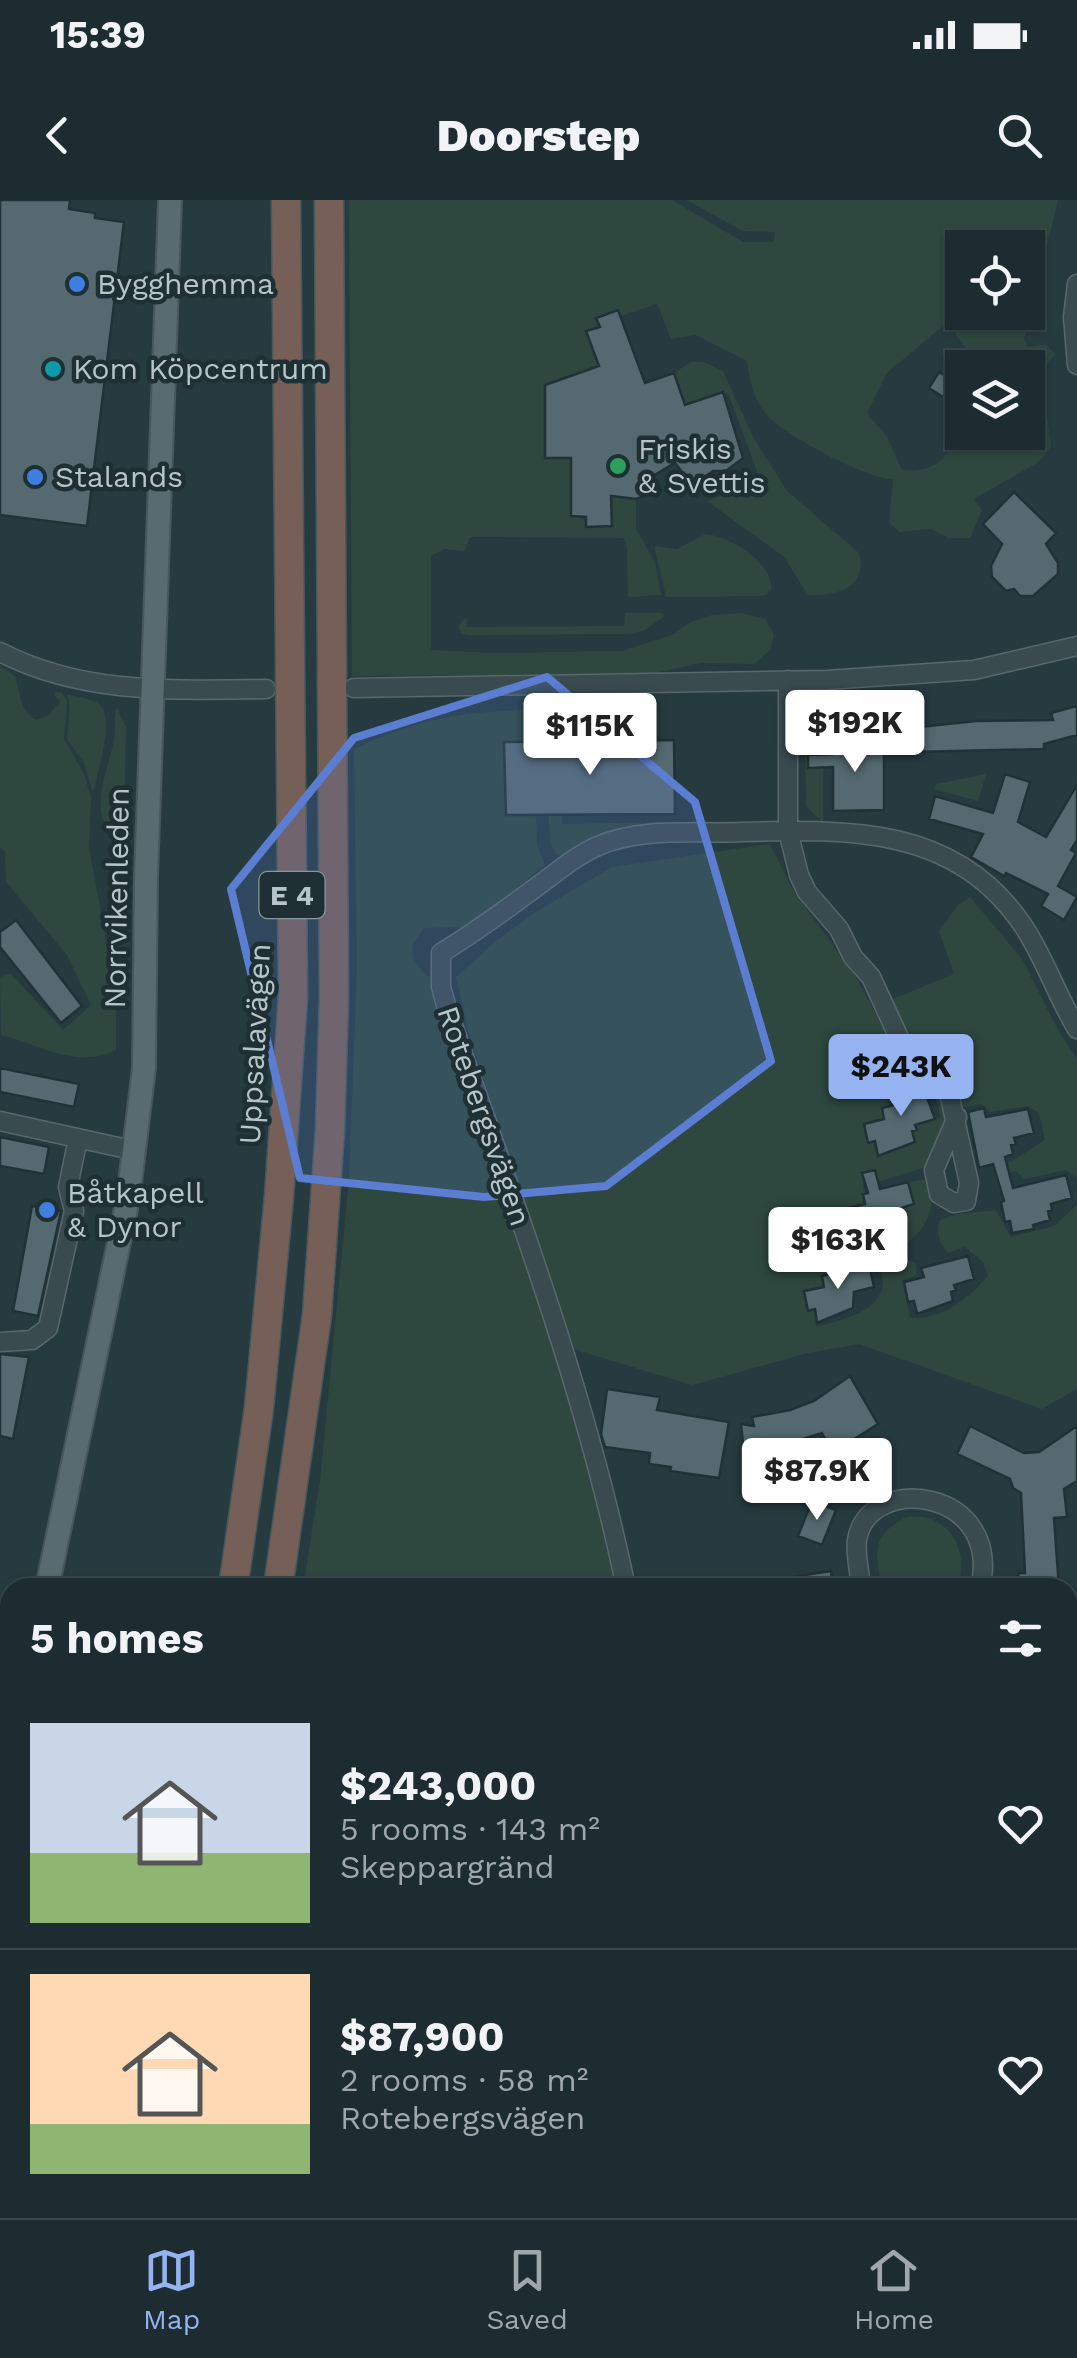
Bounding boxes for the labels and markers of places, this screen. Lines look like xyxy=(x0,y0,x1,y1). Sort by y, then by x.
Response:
place label: Bygghemma xyxy=(97,266,274,301)
marker: Bygghemma xyxy=(66,273,88,295)
place label: Kom Köpcentrum xyxy=(73,351,328,386)
marker: Kom Köpcentrum xyxy=(42,358,64,380)
place label: Friskis & Svettis xyxy=(638,431,765,500)
marker: Friskis & Svettis xyxy=(607,455,629,477)
place label: Stalands xyxy=(55,459,183,494)
marker: Stalands xyxy=(24,466,46,488)
pin: $192K xyxy=(785,690,925,775)
pin: $115K xyxy=(520,693,660,778)
pin: $243K xyxy=(831,1034,971,1119)
place label: Båtkapell & Dynor xyxy=(67,1175,204,1244)
marker: Båtkapell & Dynor xyxy=(36,1199,58,1221)
pin: $163K xyxy=(768,1207,908,1292)
pin: $87.9K xyxy=(736,1438,898,1523)

